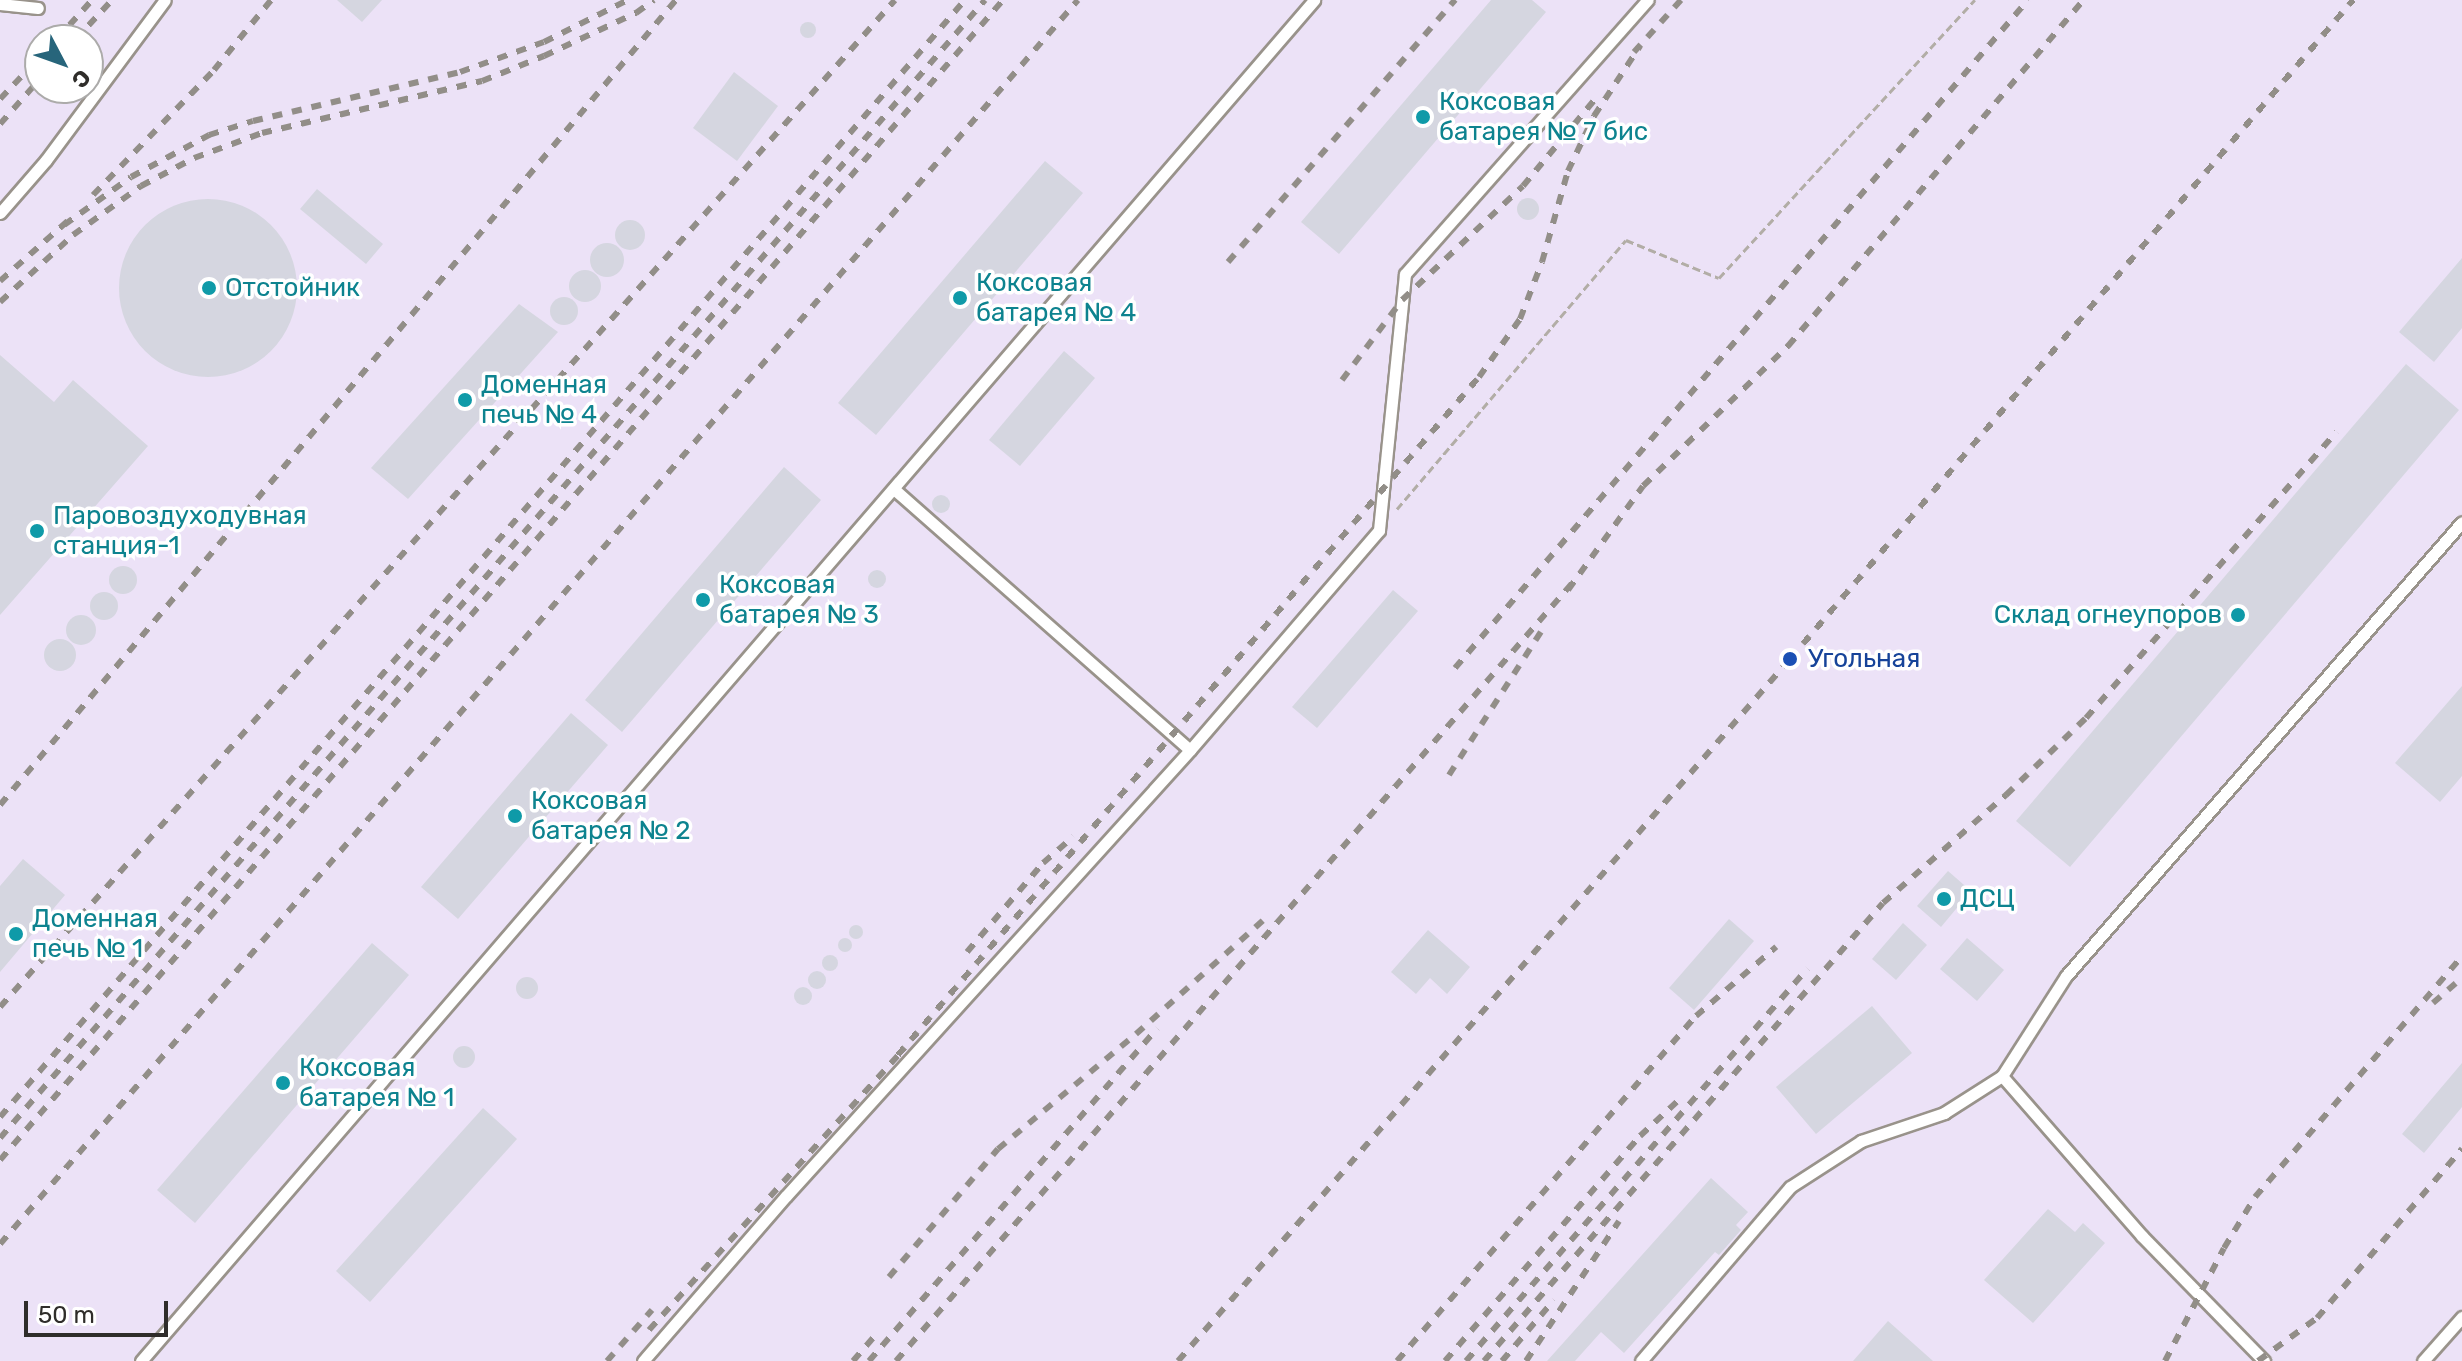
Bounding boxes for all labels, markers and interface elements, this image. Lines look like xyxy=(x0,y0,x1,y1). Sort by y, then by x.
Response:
north arrow xyxy=(24,24,104,104)
text: С xyxy=(66,64,96,93)
place label: Коксовая батарея № 7 бис xyxy=(1439,86,1648,148)
marker: Коксовая батарея № 7 бис xyxy=(1414,108,1432,126)
place label: Коксовая батарея № 4 xyxy=(976,267,1136,328)
place label: Отстойник xyxy=(225,272,360,304)
marker: Отстойник xyxy=(200,279,218,297)
marker: Коксовая батарея № 4 xyxy=(951,289,969,307)
place label: Доменная печь № 4 xyxy=(481,369,607,430)
marker: Доменная печь № 4 xyxy=(456,391,474,409)
place label: Паровоздуходувная станция-1 xyxy=(53,500,307,562)
marker: Паровоздуходувная станция-1 xyxy=(28,522,46,540)
place label: Коксовая батарея № 3 xyxy=(719,569,879,630)
marker: Коксовая батарея № 3 xyxy=(694,591,712,609)
place label: Склад огнеупоров xyxy=(1994,599,2222,631)
marker: Склад огнеупоров xyxy=(2229,606,2247,624)
place label: Угольная xyxy=(1808,643,1920,675)
marker: Угольная xyxy=(1779,648,1801,670)
place label: Коксовая батарея № 2 xyxy=(531,785,690,846)
marker: Коксовая батарея № 2 xyxy=(506,807,524,825)
place label: ДСЦ xyxy=(1960,883,2015,915)
marker: ДСЦ xyxy=(1935,890,1953,908)
place label: Доменная печь № 1 xyxy=(32,903,158,964)
marker: Доменная печь № 1 xyxy=(7,925,25,943)
place label: Коксовая батарея № 1 xyxy=(299,1052,454,1114)
marker: Коксовая батарея № 1 xyxy=(274,1074,292,1092)
scale bar xyxy=(28,1285,172,1335)
text: 50 m xyxy=(38,1301,95,1329)

